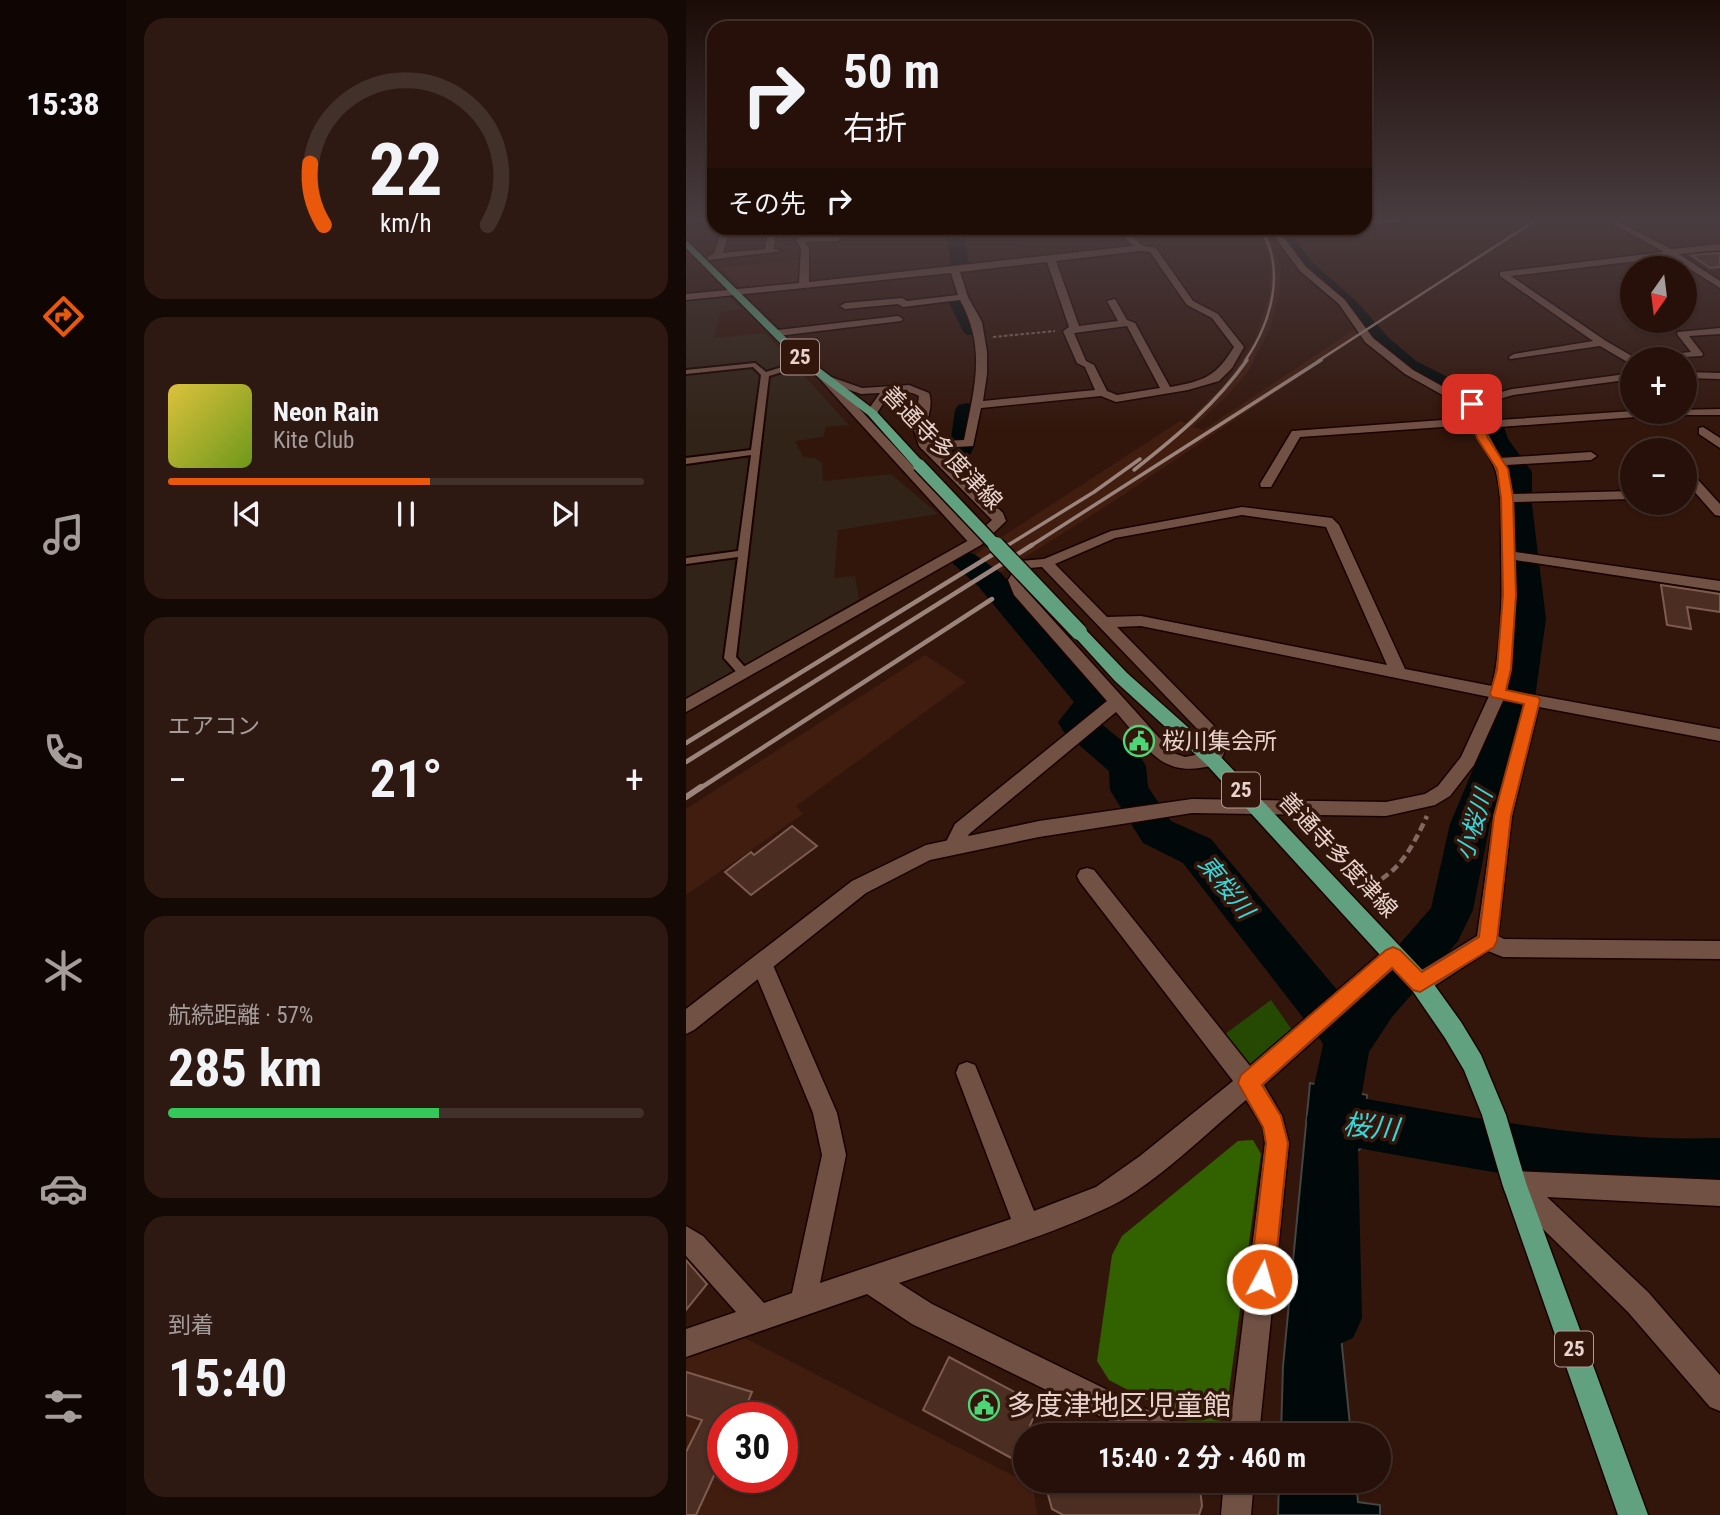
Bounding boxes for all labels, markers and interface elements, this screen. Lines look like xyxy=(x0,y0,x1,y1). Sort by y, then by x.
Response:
text: 50 m xyxy=(843,43,940,100)
icon: right xyxy=(728,49,819,140)
text: 15:38 xyxy=(26,85,100,123)
text: 右折 xyxy=(843,109,907,147)
text: 22 xyxy=(369,127,443,213)
icon: right xyxy=(820,182,858,220)
text: その先 xyxy=(728,189,806,219)
text: km/h xyxy=(380,209,432,238)
north arrow xyxy=(1620,256,1698,332)
map controls xyxy=(1620,256,1697,515)
icon: directions xyxy=(39,292,88,341)
road number: 25 xyxy=(781,340,819,374)
button: + xyxy=(1620,347,1697,424)
pin xyxy=(1442,374,1502,434)
street label: 善通寺多度津線 xyxy=(876,381,1008,515)
icon: arrive xyxy=(1453,385,1491,423)
text: Neon Rain xyxy=(273,397,379,427)
text: Kite Club xyxy=(273,427,354,454)
button: − xyxy=(1620,438,1697,515)
icon: previous xyxy=(228,495,266,533)
icon: pause xyxy=(387,495,425,533)
icon: next xyxy=(546,495,584,533)
icon: music xyxy=(39,510,88,559)
text: エアコン xyxy=(168,713,260,740)
public building icon: 桜川集会所 xyxy=(1122,724,1156,758)
icon: phone xyxy=(39,728,88,777)
place label: 桜川集会所 xyxy=(1162,728,1277,755)
text: 21° xyxy=(370,749,442,810)
text: − xyxy=(168,758,187,802)
text: + xyxy=(625,758,644,802)
road number: 25 xyxy=(1222,772,1260,808)
water label: 小桜川 xyxy=(1450,784,1499,864)
street label: 善通寺多度津線 xyxy=(1273,787,1403,923)
water label: 東桜川 xyxy=(1192,850,1261,926)
icon: climate xyxy=(39,946,88,995)
text: 航続距離 · 57% xyxy=(168,1002,313,1029)
text: 285 km xyxy=(168,1038,322,1099)
water label: 桜川 xyxy=(1341,1108,1404,1147)
icon: car xyxy=(39,1164,88,1213)
position arrow xyxy=(1225,1242,1299,1316)
text: 到着 xyxy=(168,1312,214,1339)
road number: 25 xyxy=(1555,1332,1593,1366)
text: 15:40 xyxy=(168,1348,287,1409)
icon: filters xyxy=(39,1382,88,1431)
public building icon: 多度津地区児童館 xyxy=(967,1388,1001,1422)
place label: 多度津地区児童館 xyxy=(1007,1389,1231,1422)
speed limit sign: 30 xyxy=(707,1402,798,1493)
text: 15:40 · 2 分 · 460 m xyxy=(1098,1443,1306,1473)

